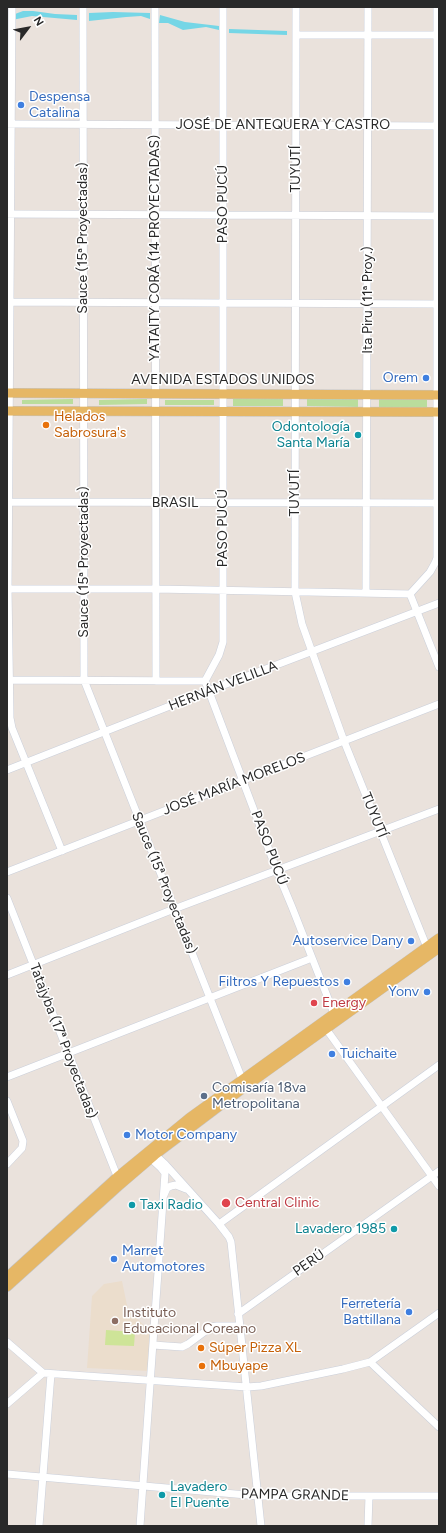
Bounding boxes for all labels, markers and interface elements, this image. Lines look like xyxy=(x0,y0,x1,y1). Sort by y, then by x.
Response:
north arrow xyxy=(8,8,48,48)
text: N xyxy=(31,14,46,28)
place label: Despensa Catalina xyxy=(29,89,90,122)
marker: Despensa Catalina xyxy=(16,100,26,110)
street label: JOSÉ DE ANTEQUERA Y CASTRO xyxy=(176,117,390,133)
street label: YATAITY CORÁ (14 PROYECTADAS) xyxy=(147,135,163,361)
street label: TUYUTÍ xyxy=(288,145,304,193)
street label: Sauce (15ª Proyectadas) xyxy=(75,162,91,314)
street label: PASO PUCÚ xyxy=(215,165,231,243)
street label: Ita Piru (11ª Proy.) xyxy=(360,246,376,354)
place label: Orem xyxy=(383,370,418,386)
street label: AVENIDA ESTADOS UNIDOS xyxy=(131,372,315,388)
marker: Orem xyxy=(421,373,431,383)
place label: Helados Sabrosura's xyxy=(54,409,126,442)
place label: Odontología Santa María xyxy=(272,419,350,452)
marker: Helados Sabrosura's xyxy=(41,420,51,430)
marker: Odontología Santa María xyxy=(353,430,363,440)
street label: TUYUTÍ xyxy=(287,469,303,517)
street label: Sauce (15ª Proyectadas) xyxy=(76,486,92,638)
street label: PASO PUCÚ xyxy=(215,489,231,567)
street label: BRASIL xyxy=(152,495,198,511)
street label: HERNÁN VELILLA xyxy=(166,658,280,714)
street label: JOSÉ MARÍA MORELOS xyxy=(160,749,308,819)
street label: TUYUTÍ xyxy=(357,790,391,840)
street label: PASO PUCÚ xyxy=(247,808,291,888)
street label: Sauce (15ª Proyectadas) xyxy=(128,810,200,956)
place label: Autoservice Dany xyxy=(292,933,403,949)
marker: Autoservice Dany xyxy=(406,936,416,946)
street label: Tatajyba (17ª Proyectadas) xyxy=(26,961,100,1121)
place label: Filtros Y Repuestos xyxy=(218,974,339,990)
marker: Filtros Y Repuestos xyxy=(342,977,352,987)
place label: Yonv xyxy=(388,984,419,1000)
marker: Yonv xyxy=(422,987,432,997)
place label: Energy xyxy=(322,995,366,1011)
marker: Energy xyxy=(309,998,319,1008)
place label: Tuichaite xyxy=(340,1046,397,1062)
marker: Tuichaite xyxy=(327,1049,337,1059)
place label: Comisaría 18va Metropolitana xyxy=(212,1080,306,1112)
marker: Comisaría 18va Metropolitana xyxy=(199,1091,209,1101)
place label: Motor Company xyxy=(135,1127,237,1143)
marker: Motor Company xyxy=(122,1130,132,1140)
place label: Central Clinic xyxy=(235,1195,319,1211)
place label: Taxi Radio xyxy=(140,1197,203,1213)
marker: Central Clinic xyxy=(220,1197,232,1209)
marker: Taxi Radio xyxy=(127,1200,137,1210)
place label: Lavadero 1985 xyxy=(295,1221,386,1237)
marker: Lavadero 1985 xyxy=(389,1224,399,1234)
place label: Marret Automotores xyxy=(122,1243,205,1276)
street label: PERÚ xyxy=(290,1246,328,1280)
marker: Marret Automotores xyxy=(109,1254,119,1264)
place label: Ferretería Battillana xyxy=(341,1296,401,1328)
place label: Instituto Educacional Coreano xyxy=(123,1305,256,1338)
marker: Ferretería Battillana xyxy=(404,1307,414,1317)
marker: Instituto Educacional Coreano xyxy=(110,1316,120,1326)
place label: Súper Pizza XL xyxy=(209,1340,301,1356)
marker: Súper Pizza XL xyxy=(196,1343,206,1353)
place label: Mbuyape xyxy=(210,1358,268,1374)
marker: Mbuyape xyxy=(197,1361,207,1371)
place label: Lavadero El Puente xyxy=(170,1479,229,1512)
street label: PAMPA GRANDE xyxy=(241,1486,349,1504)
marker: Lavadero El Puente xyxy=(157,1490,167,1500)

